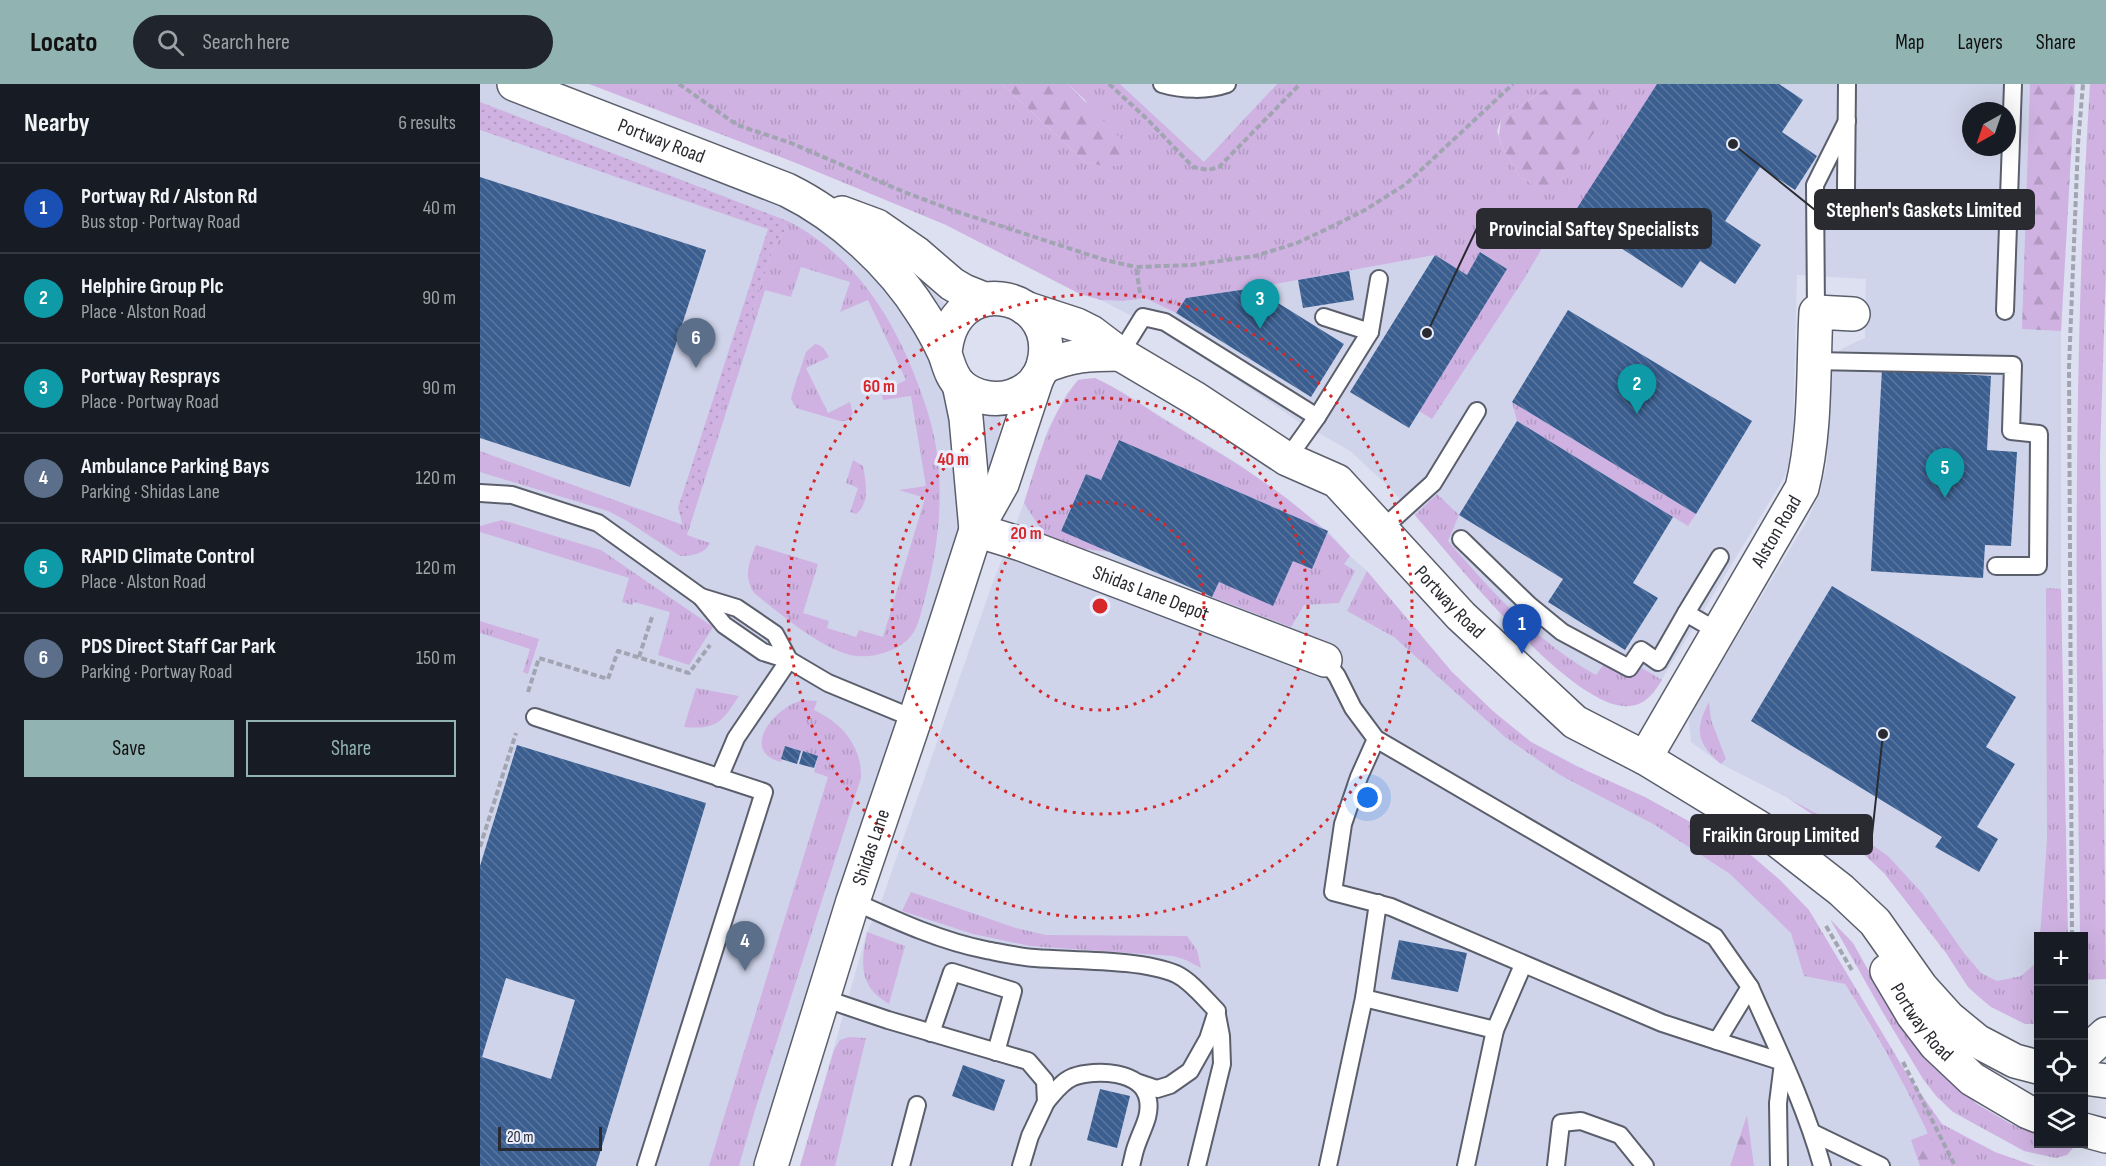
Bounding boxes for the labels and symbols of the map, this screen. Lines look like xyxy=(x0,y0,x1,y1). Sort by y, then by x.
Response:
north arrow xyxy=(1962,102,2016,156)
street label: Portway Road xyxy=(614,113,708,169)
callout: Stephen's Gaskets Limited xyxy=(1815,190,2034,229)
text: Stephen's Gaskets Limited xyxy=(1826,198,2022,223)
callout: Provincial Saftey Specialists xyxy=(1477,209,1711,248)
text: Provincial Saftey Specialists xyxy=(1489,217,1699,242)
pin: 3 xyxy=(1240,280,1280,329)
pin: 6 xyxy=(676,318,716,368)
pin: 2 xyxy=(1618,364,1656,414)
text: 60 m xyxy=(863,376,895,397)
pin: 5 xyxy=(1926,448,1964,498)
text: 40 m xyxy=(937,449,969,470)
street label: Alston Road xyxy=(1746,491,1807,573)
text: 20 m xyxy=(1010,523,1042,544)
street label: Shidas Lane Depot xyxy=(1089,560,1212,627)
street label: Portway Road xyxy=(1409,561,1490,644)
centre of rings xyxy=(1090,596,1110,616)
pin: 1 xyxy=(1502,604,1542,654)
your location xyxy=(1353,783,1382,812)
street label: Shidas Lane xyxy=(847,806,895,889)
callout: Fraikin Group Limited xyxy=(1691,815,1872,854)
text: Fraikin Group Limited xyxy=(1702,823,1860,848)
pin: 4 xyxy=(726,922,764,971)
street label: Portway Road xyxy=(1885,979,1958,1067)
scale bar xyxy=(498,1124,602,1152)

